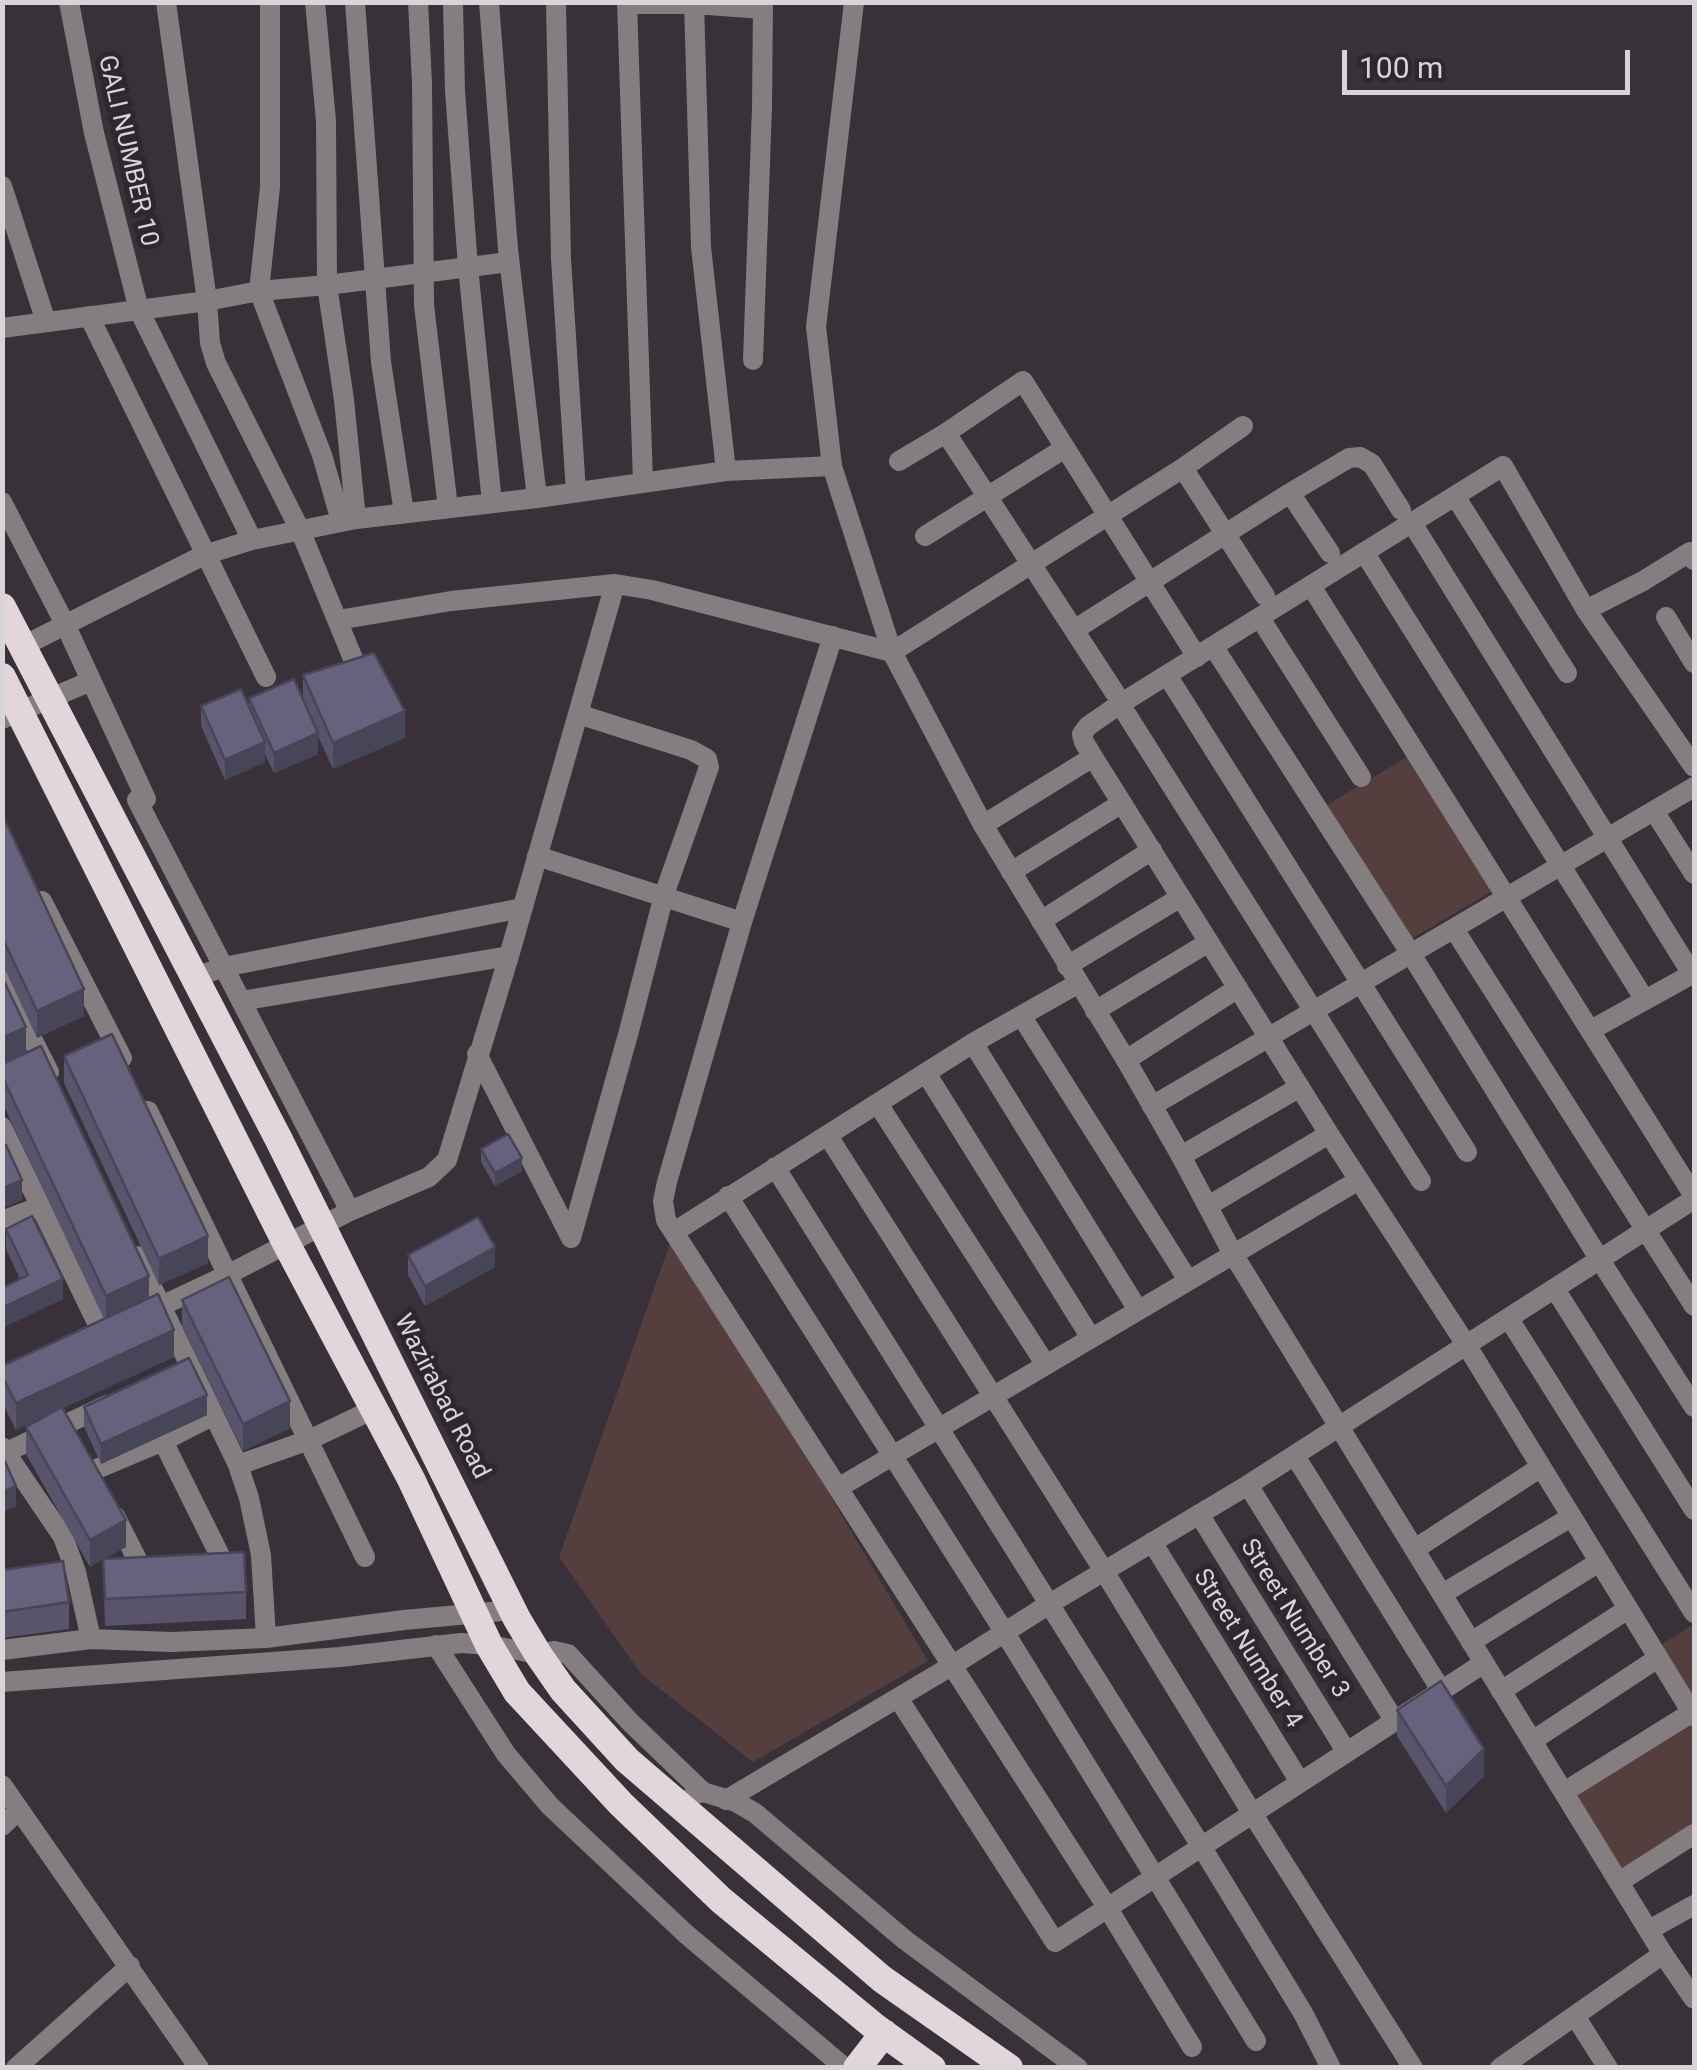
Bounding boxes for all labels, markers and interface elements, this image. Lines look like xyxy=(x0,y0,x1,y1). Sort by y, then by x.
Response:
scale bar xyxy=(1347,30,1634,92)
text: 100 m xyxy=(1359,50,1443,85)
street label: GALI NUMBER 10 xyxy=(90,53,164,249)
street label: Wazirabad Road xyxy=(387,1310,495,1484)
street label: Street Number 3 xyxy=(1233,1534,1355,1704)
street label: Street Number 4 xyxy=(1186,1564,1308,1734)

